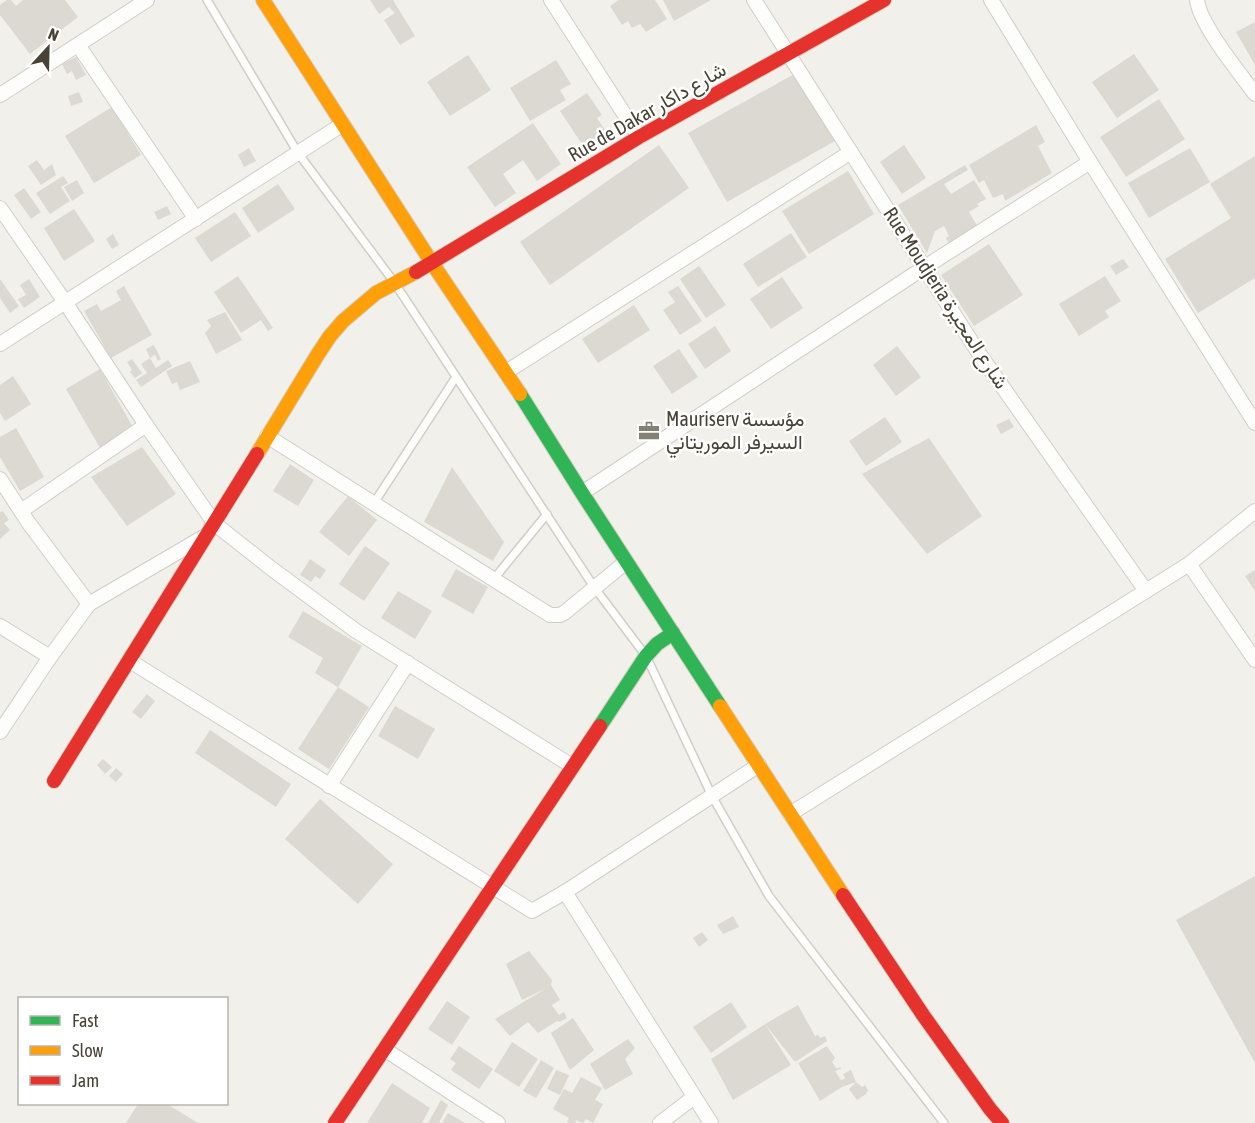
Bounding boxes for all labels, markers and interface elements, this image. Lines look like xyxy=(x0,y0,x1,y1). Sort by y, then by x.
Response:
north arrow xyxy=(18,18,78,78)
text: N xyxy=(46,24,61,44)
street label: Rue de Dakar شارع داكار xyxy=(564,57,731,169)
street label: Rue Moudjeria شارع المجيرة xyxy=(877,203,1014,394)
place label: Mauriserv مؤسسة السيرفر الموريتاني xyxy=(666,407,804,459)
office icon: Mauriserv مؤسسة السيرفر الموريتاني xyxy=(637,419,661,443)
legend xyxy=(18,997,228,1105)
text: Fast xyxy=(72,1010,99,1031)
text: Slow xyxy=(72,1040,103,1061)
text: Jam xyxy=(72,1070,99,1091)

